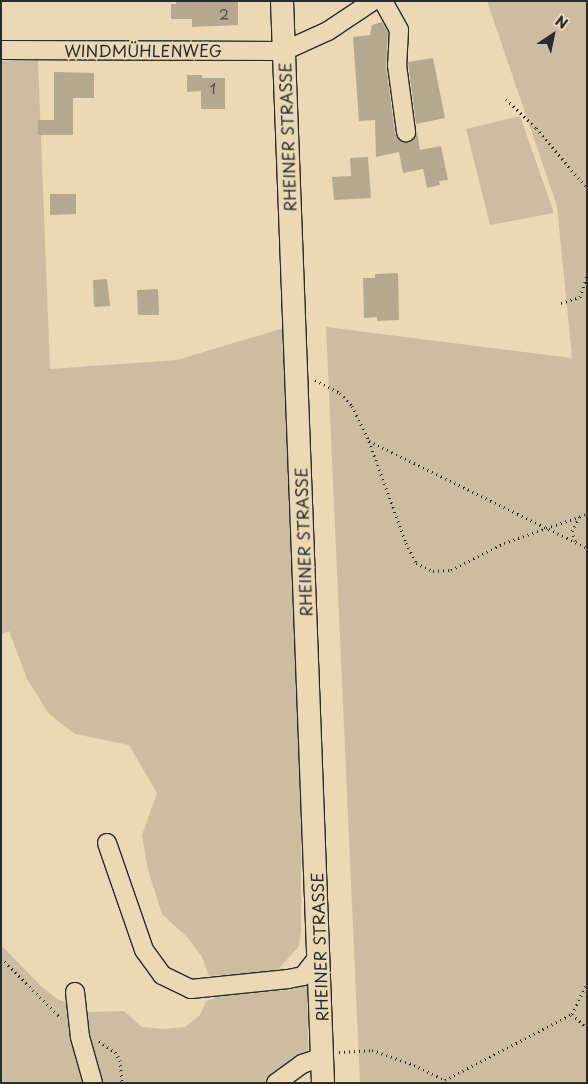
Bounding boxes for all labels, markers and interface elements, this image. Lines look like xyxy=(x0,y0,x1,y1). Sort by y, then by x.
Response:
house number: 2 xyxy=(219,7,229,23)
north arrow xyxy=(528,10,578,60)
text: N xyxy=(551,10,572,34)
street label: WINDMÜHLENWEG xyxy=(64,40,222,60)
street label: RHEINER STRASSE xyxy=(275,61,299,213)
house number: 1 xyxy=(210,81,216,97)
street label: RHEINER STRASSE xyxy=(291,466,315,618)
street label: RHEINER STRASSE xyxy=(307,871,331,1023)

